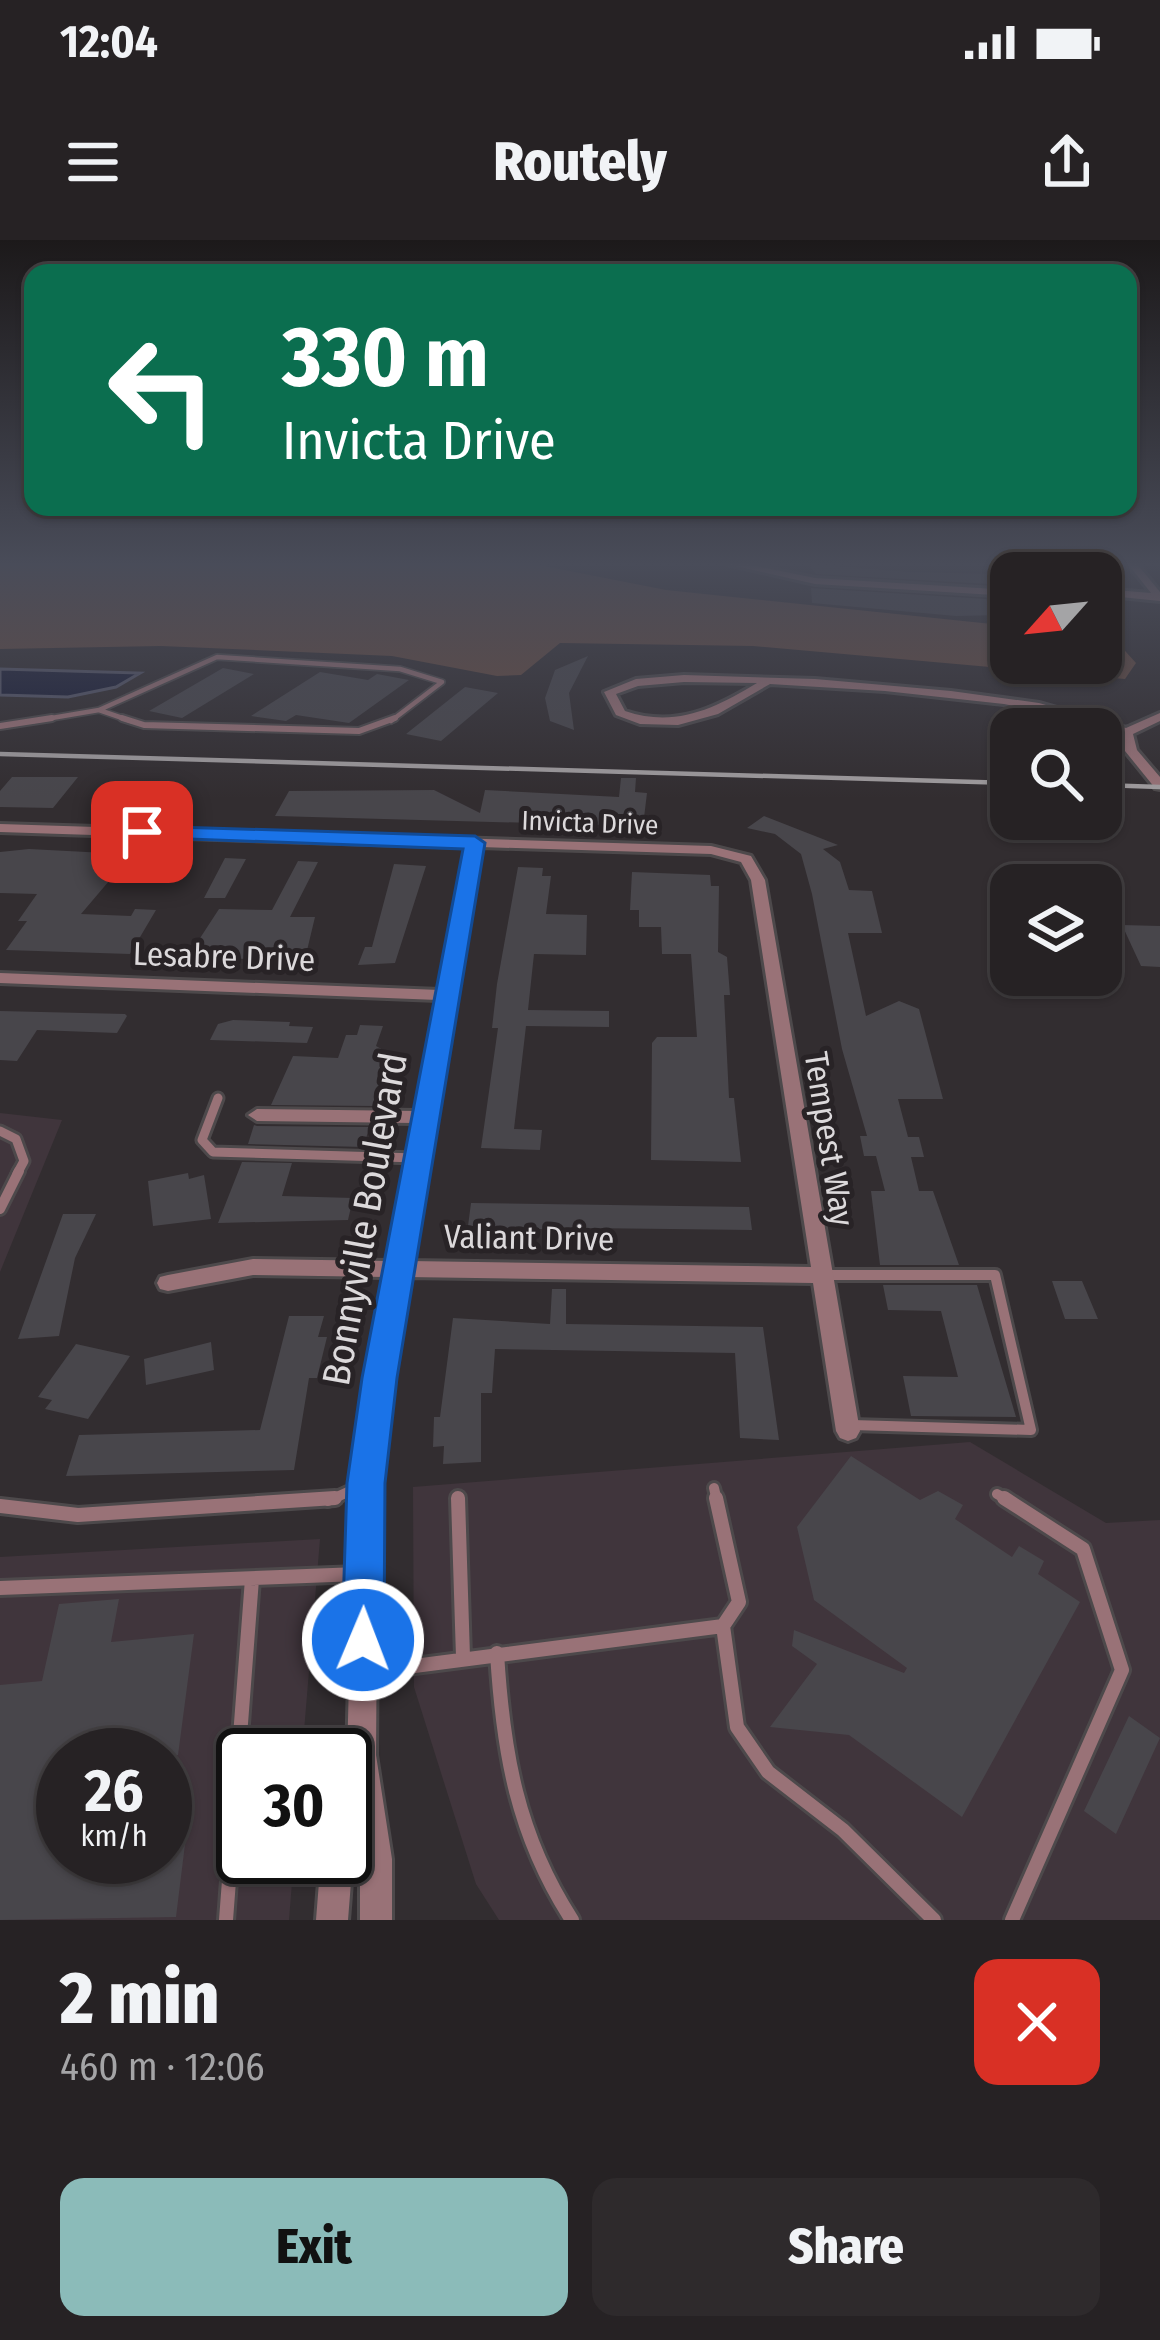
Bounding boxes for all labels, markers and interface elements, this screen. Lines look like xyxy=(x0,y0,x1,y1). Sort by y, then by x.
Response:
text: 12:04 xyxy=(60,15,158,69)
icon: menu xyxy=(60,129,126,195)
icon: share xyxy=(1034,129,1100,195)
text: Routely xyxy=(493,130,667,194)
text: 330 m xyxy=(282,307,489,408)
icon: left xyxy=(84,312,240,468)
text: Invicta Drive xyxy=(282,409,556,473)
north arrow xyxy=(990,552,1122,684)
map controls xyxy=(990,552,1122,996)
button: search xyxy=(990,708,1122,840)
pin xyxy=(91,781,193,883)
icon: arrive xyxy=(109,799,175,865)
street label: Invicta Drive xyxy=(521,805,659,841)
button: layers xyxy=(990,864,1122,996)
street label: Lesabre Drive xyxy=(132,934,316,980)
street label: Bonnyville Boulevard xyxy=(313,1049,417,1389)
street label: Tempest Way xyxy=(795,1049,863,1229)
street label: Valiant Drive xyxy=(443,1217,615,1259)
position arrow xyxy=(300,1577,426,1703)
speed limit sign: 30 xyxy=(216,1728,372,1884)
text: 26 xyxy=(84,1755,144,1827)
text: km/h xyxy=(81,1818,147,1854)
text: 2 min xyxy=(60,1956,219,2042)
button: close xyxy=(974,1959,1100,2085)
text: 460 m · 12:06 xyxy=(60,2044,265,2090)
button: Exit xyxy=(60,2178,568,2316)
button: Share xyxy=(592,2178,1100,2316)

